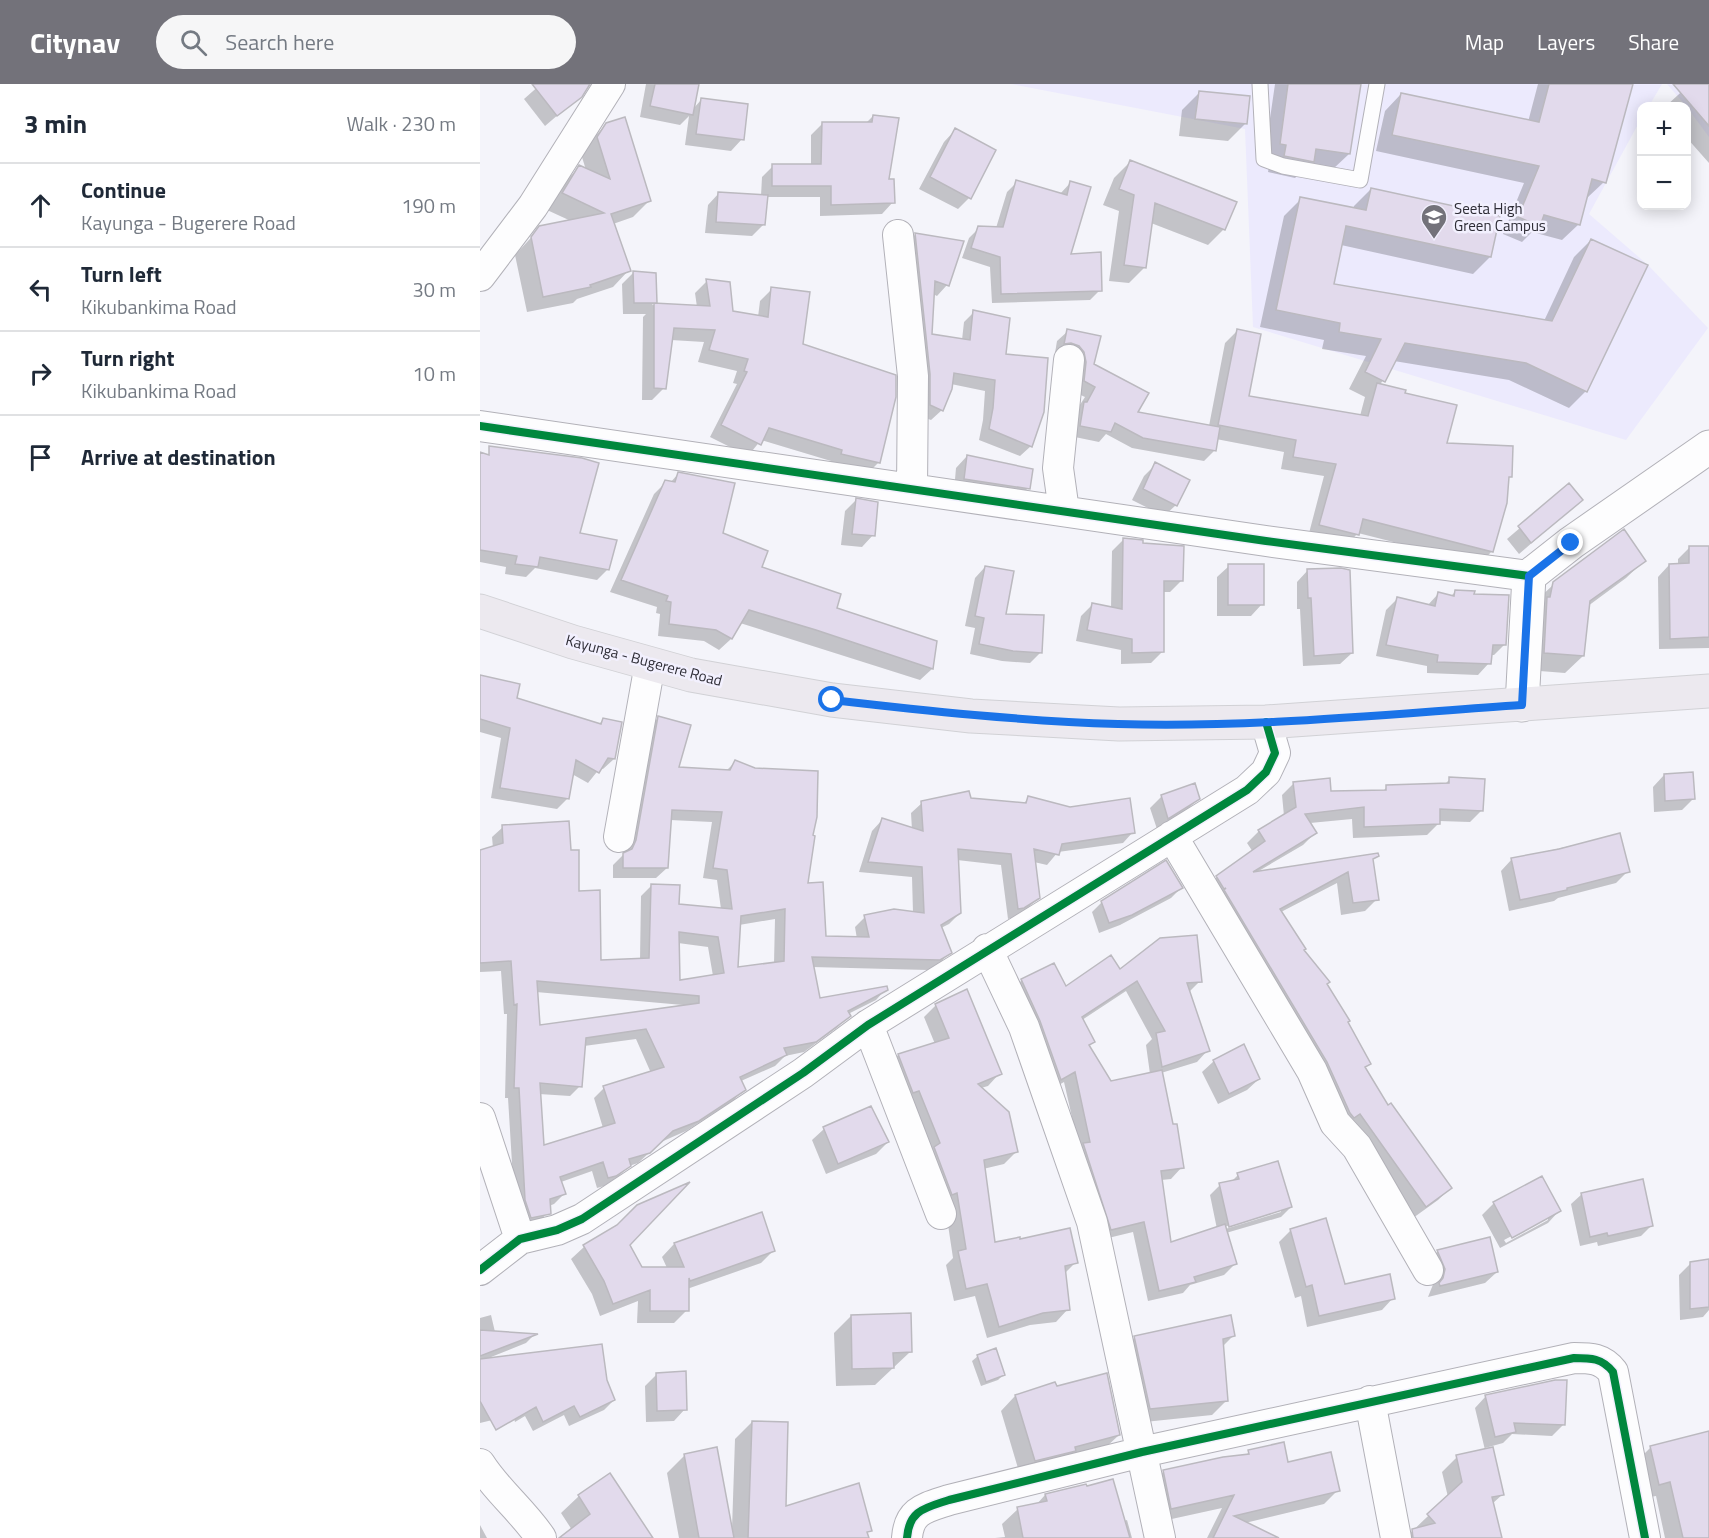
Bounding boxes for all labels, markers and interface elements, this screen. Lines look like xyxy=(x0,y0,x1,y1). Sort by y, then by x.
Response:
search box xyxy=(156,15,576,69)
text: Citynav xyxy=(30,21,120,64)
text: Search here xyxy=(225,25,334,59)
icon: search xyxy=(177,26,210,59)
text: Map xyxy=(1465,26,1504,58)
text: Layers xyxy=(1537,26,1595,58)
text: Share xyxy=(1628,26,1679,58)
map controls xyxy=(1637,102,1691,210)
button: + xyxy=(1637,102,1691,156)
text: 3 min xyxy=(24,104,87,143)
text: Walk · 230 m xyxy=(347,108,456,139)
button: − xyxy=(1637,156,1691,210)
text: Continue xyxy=(81,173,166,207)
icon: ahead xyxy=(24,189,57,222)
text: 190 m xyxy=(401,190,456,221)
place label: Seeta High Green Campus xyxy=(1454,197,1546,237)
school or university icon: Seeta High Green Campus xyxy=(1419,202,1449,240)
text: Kayunga - Bugerere Road xyxy=(81,207,296,238)
text: Turn left xyxy=(81,257,162,291)
icon: left xyxy=(24,273,57,306)
text: 30 m xyxy=(412,274,456,305)
text: Kikubankima Road xyxy=(81,291,237,322)
text: Turn right xyxy=(81,341,175,375)
icon: right xyxy=(24,357,57,390)
text: 10 m xyxy=(412,358,456,389)
text: Kikubankima Road xyxy=(81,375,237,406)
text: Arrive at destination xyxy=(81,440,276,474)
icon: arrive xyxy=(24,441,57,474)
route end xyxy=(1557,529,1583,555)
street label: Kayunga - Bugerere Road xyxy=(563,628,725,692)
route start xyxy=(818,686,844,712)

